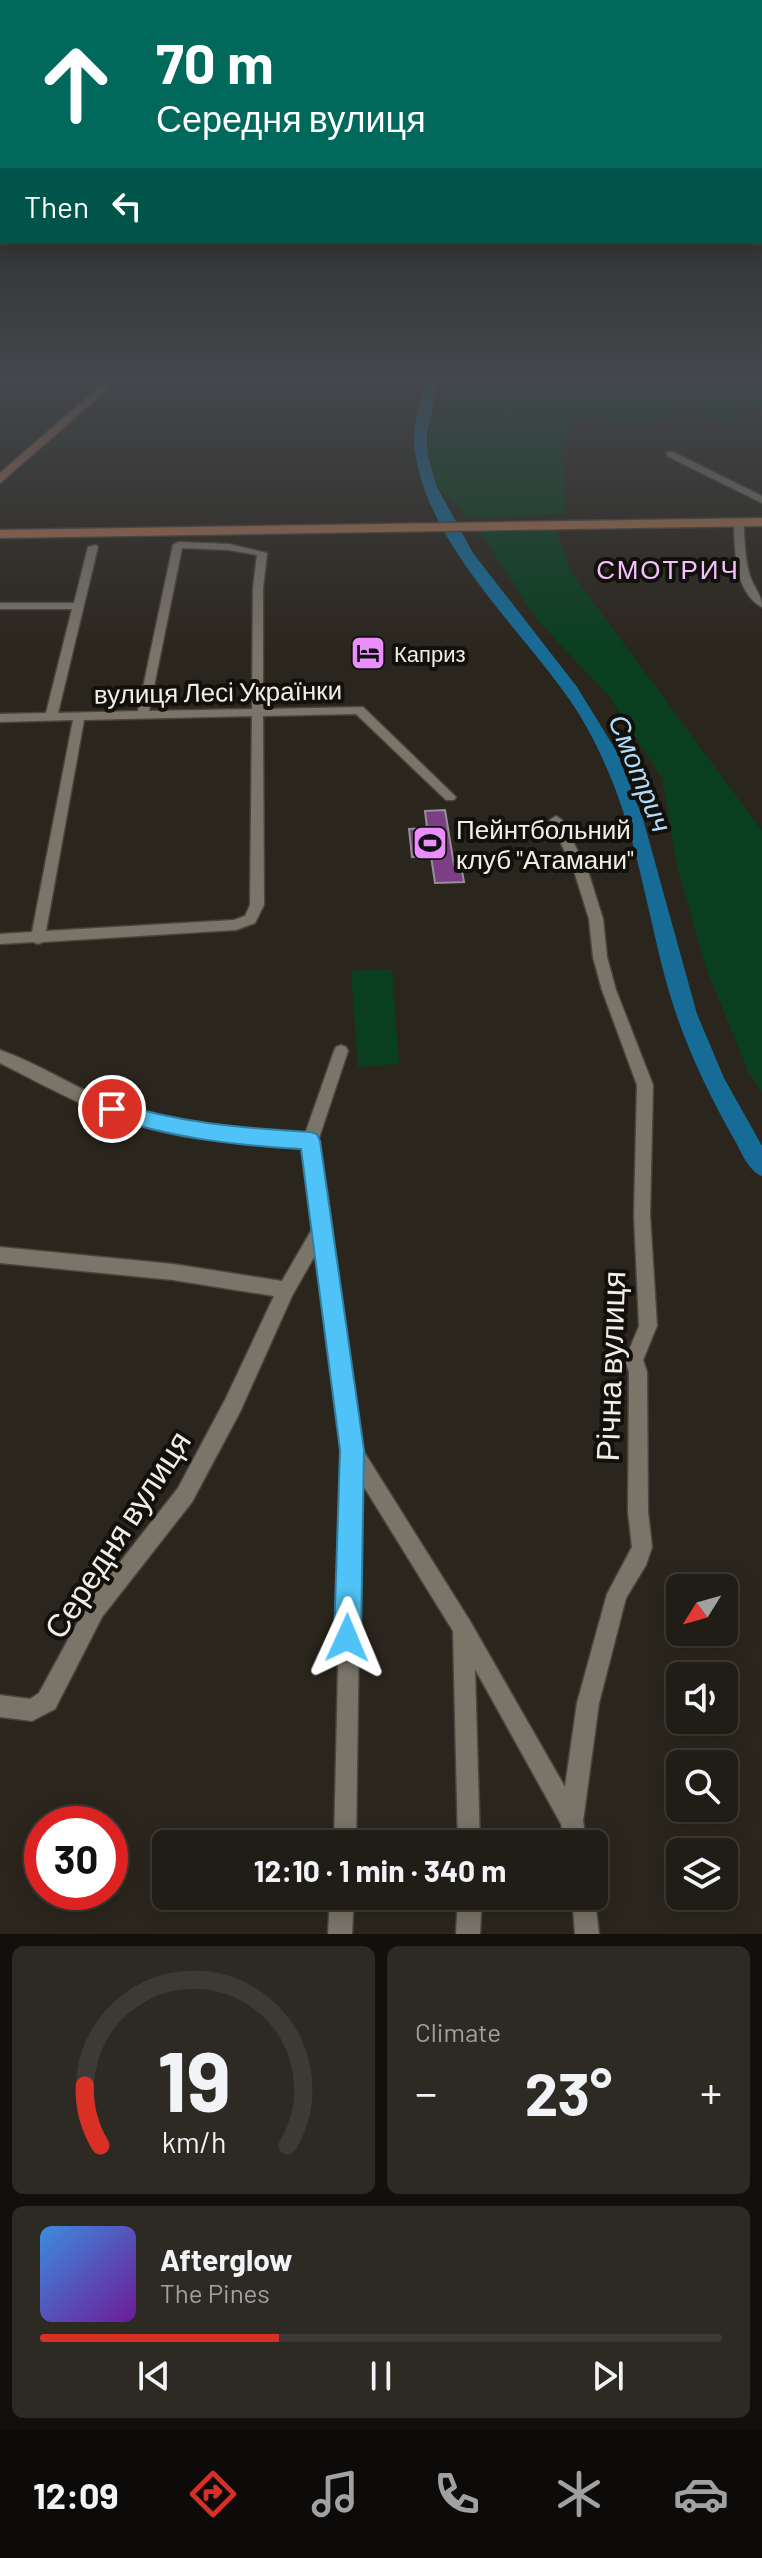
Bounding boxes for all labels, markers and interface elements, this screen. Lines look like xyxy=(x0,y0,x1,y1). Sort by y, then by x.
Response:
text: 70 m xyxy=(156,28,274,95)
icon: ahead xyxy=(24,32,128,136)
text: Середня вулиця xyxy=(156,96,426,139)
icon: left xyxy=(105,184,149,228)
text: Then xyxy=(24,188,89,224)
district label: СМОТРИЧ xyxy=(596,553,740,584)
hotel icon: Каприз xyxy=(349,634,387,672)
place label: Каприз xyxy=(394,640,466,667)
street label: вулиця Лесі Українки xyxy=(94,673,342,709)
water label: Смотрич xyxy=(602,709,680,837)
place label: Пейнтбольний клуб "Атамани" xyxy=(456,813,634,874)
sports icon: Пейнтбольний клуб "Атамани" xyxy=(411,824,449,862)
pin xyxy=(78,1075,146,1143)
icon: arrive xyxy=(90,1087,134,1131)
street label: Річна вулиця xyxy=(587,1270,632,1462)
street label: Середня вулиця xyxy=(35,1423,198,1645)
north arrow xyxy=(666,1574,738,1646)
map controls xyxy=(666,1574,738,1910)
position arrow xyxy=(305,1596,389,1680)
button: sound xyxy=(666,1662,738,1734)
button: search xyxy=(666,1750,738,1822)
speed limit sign: 30 xyxy=(24,1806,128,1910)
button: layers xyxy=(666,1838,738,1910)
text: 12:10 · 1 min · 340 m xyxy=(254,1852,506,1888)
text: Climate xyxy=(415,2016,501,2047)
text: 19 xyxy=(157,2029,230,2129)
text: 23° xyxy=(525,2056,612,2128)
text: − xyxy=(415,2065,437,2118)
text: + xyxy=(700,2065,722,2118)
text: km/h xyxy=(161,2124,226,2159)
text: Afterglow xyxy=(160,2241,293,2277)
text: The Pines xyxy=(160,2277,270,2308)
icon: previous xyxy=(132,2354,176,2398)
icon: pause xyxy=(359,2354,403,2398)
icon: next xyxy=(586,2354,630,2398)
icon: directions xyxy=(185,2466,241,2522)
icon: music xyxy=(307,2466,363,2522)
icon: phone xyxy=(429,2466,485,2522)
icon: climate xyxy=(551,2466,607,2522)
icon: car xyxy=(673,2466,729,2522)
text: 12:09 xyxy=(33,2473,119,2516)

